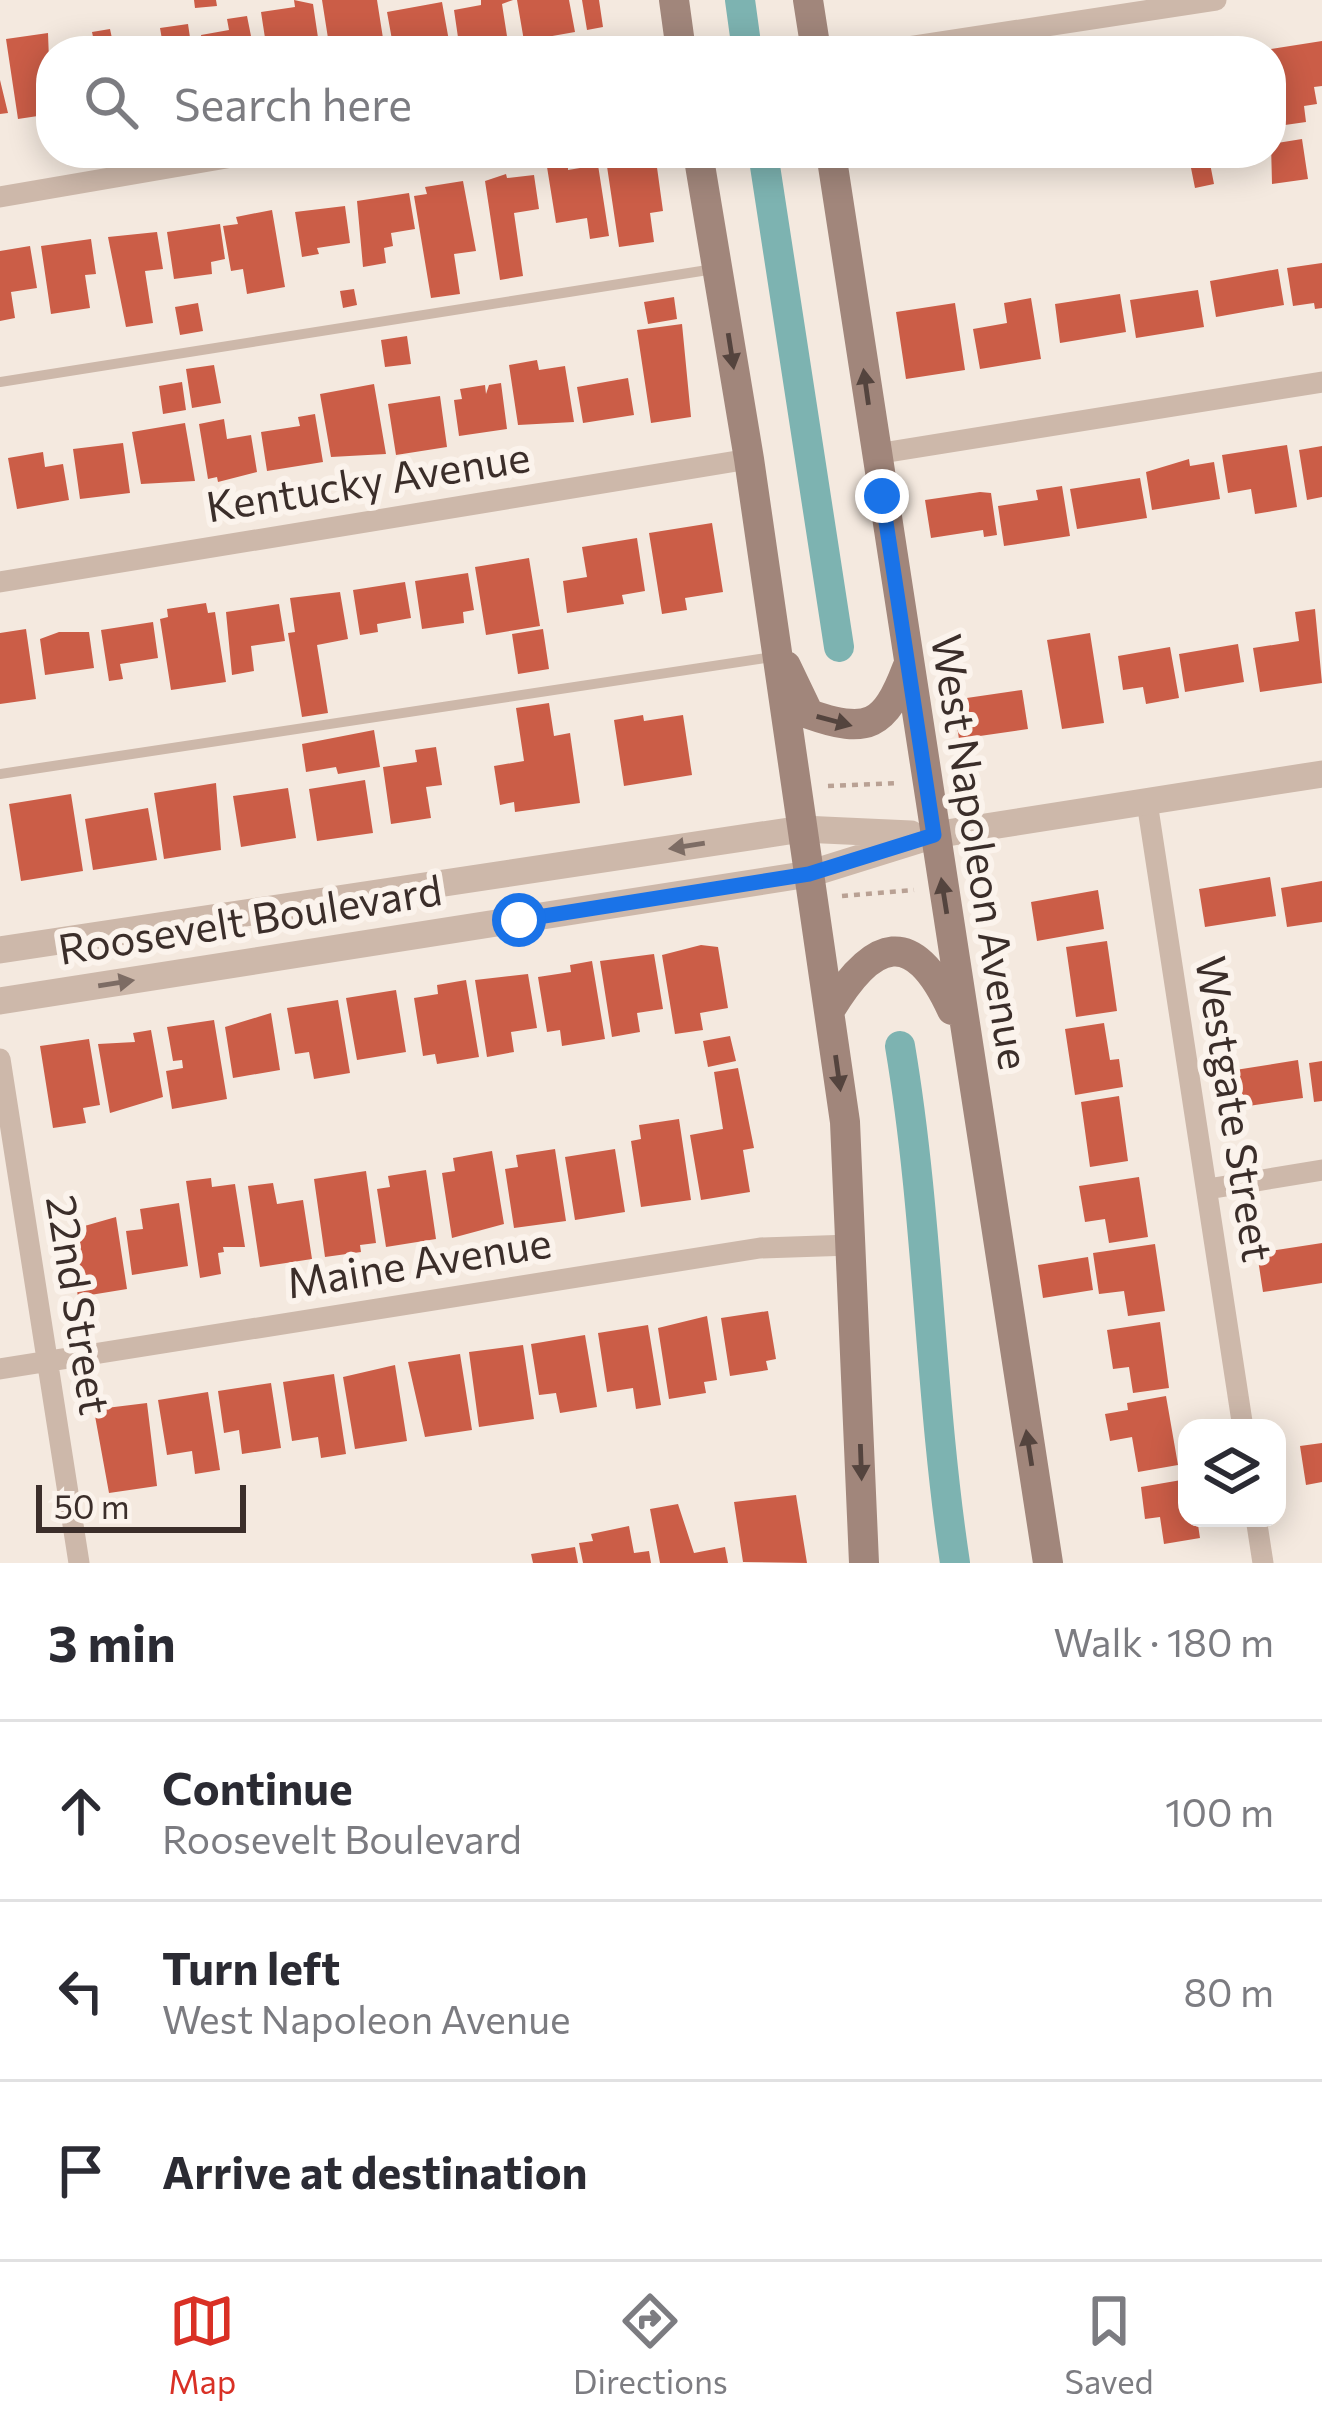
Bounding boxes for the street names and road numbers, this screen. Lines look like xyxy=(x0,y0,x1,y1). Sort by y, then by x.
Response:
street label: Kentucky Avenue xyxy=(202,429,533,531)
street label: West Napoleon Avenue xyxy=(922,630,1042,1073)
street label: Roosevelt Boulevard xyxy=(54,862,445,974)
street label: Westgate Street xyxy=(1186,952,1286,1265)
street label: 22nd Street xyxy=(37,1191,123,1418)
street label: Maine Avenue xyxy=(283,1214,555,1308)

